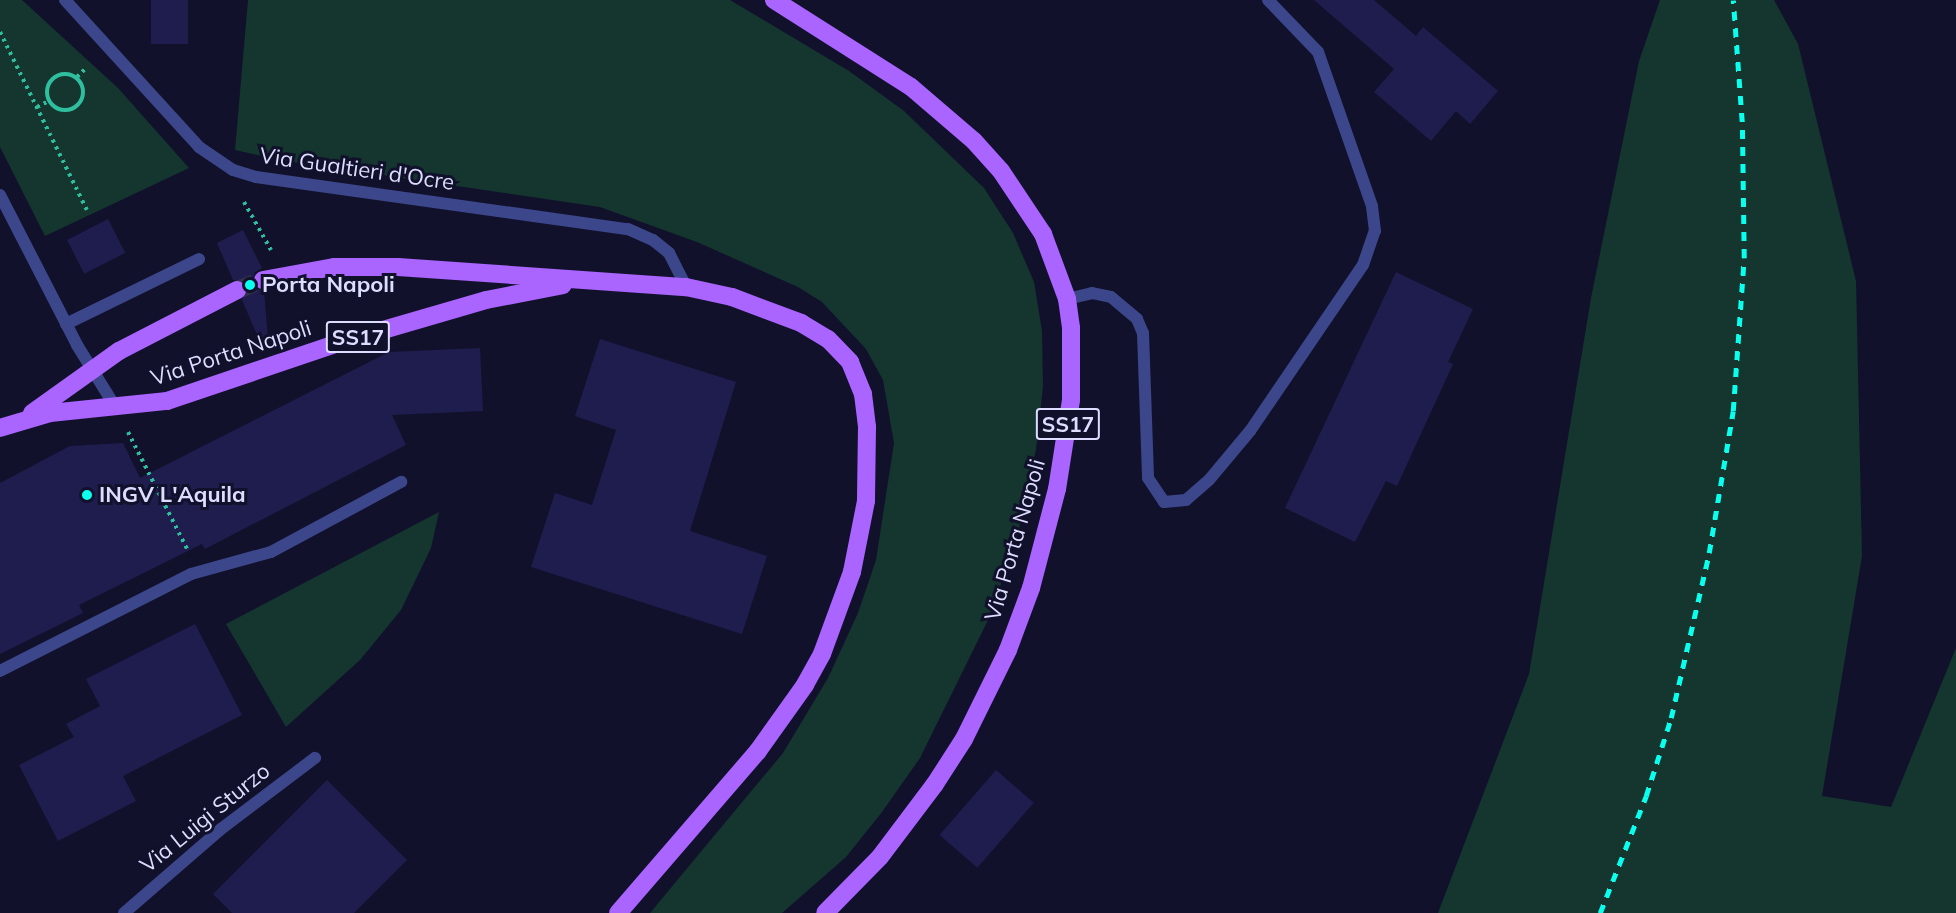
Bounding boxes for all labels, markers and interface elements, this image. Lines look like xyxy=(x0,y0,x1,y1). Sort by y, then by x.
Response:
street label: Via Gualtieri d'Ocre xyxy=(258,142,456,196)
place label: Porta Napoli xyxy=(262,272,395,298)
marker: Porta Napoli xyxy=(243,278,257,292)
street label: Via Porta Napoli xyxy=(148,315,314,391)
road number: SS17 xyxy=(325,319,391,355)
road number: SS17 xyxy=(1035,406,1101,442)
street label: Via Porta Napoli xyxy=(979,456,1051,624)
place label: INGV L'Aquila xyxy=(99,482,246,508)
marker: INGV L'Aquila xyxy=(80,488,94,502)
street label: Via Luigi Sturzo xyxy=(135,758,275,878)

